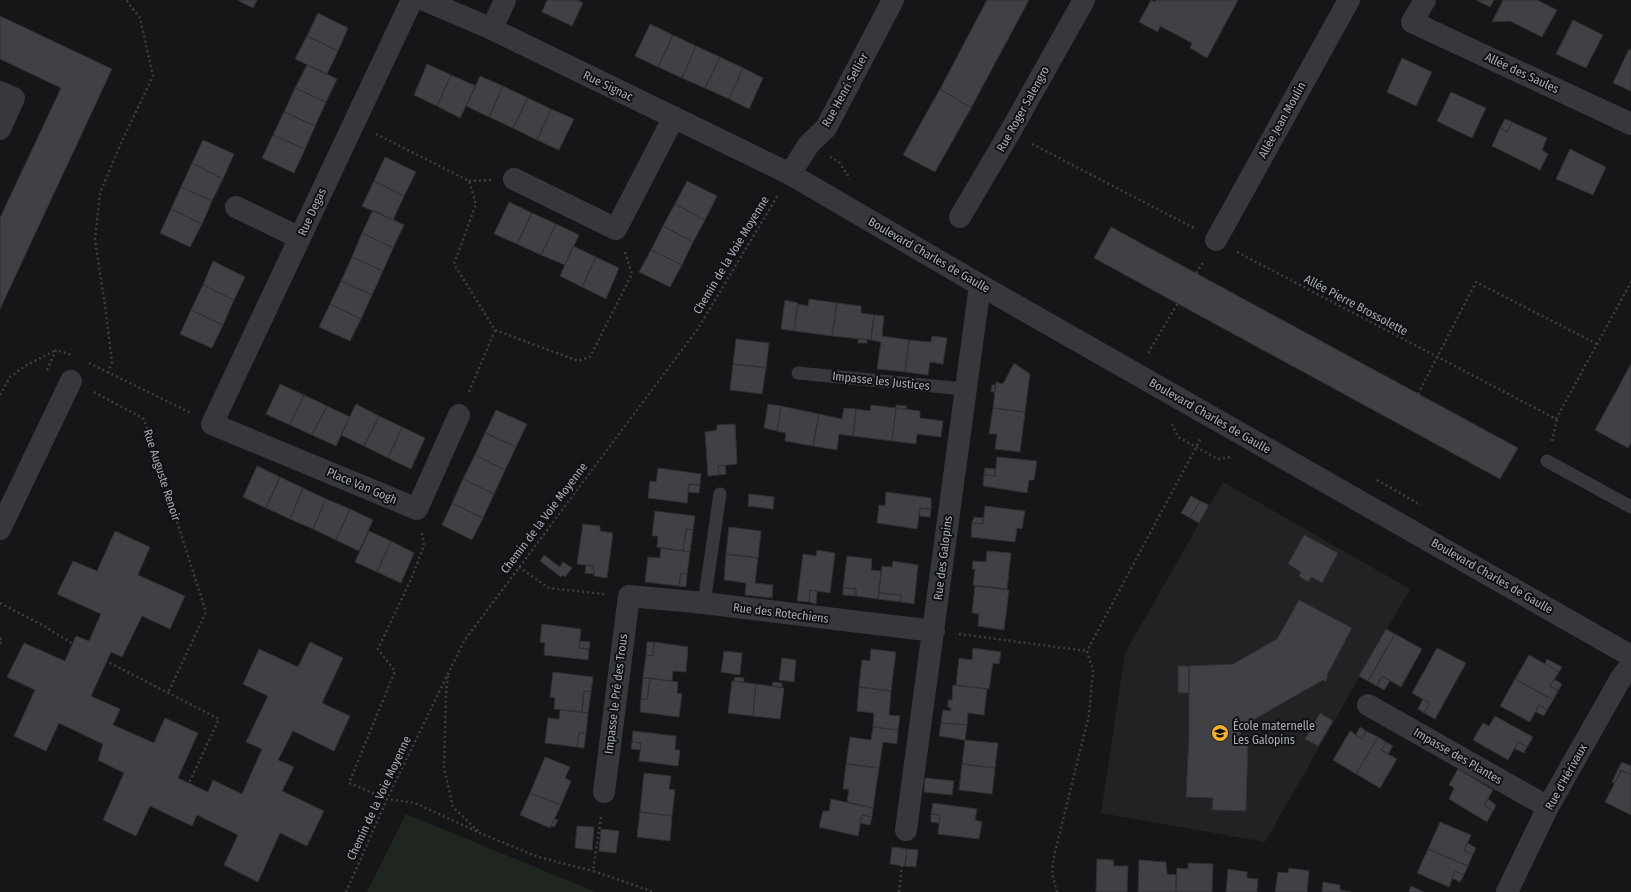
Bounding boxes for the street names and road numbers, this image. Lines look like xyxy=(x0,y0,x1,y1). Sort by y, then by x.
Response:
street label: Rue Henri Sellier xyxy=(819,50,872,129)
street label: Allée des Saules xyxy=(1483,50,1561,96)
street label: Rue Roger Salengro xyxy=(994,64,1052,154)
street label: Rue Signac xyxy=(581,68,635,104)
street label: Allée Jean Moulin xyxy=(1255,79,1309,161)
street label: Rue Degas xyxy=(295,186,329,238)
street label: Chemin de la Voie Moyenne xyxy=(690,193,772,317)
street label: Boulevard Charles de Gaulle xyxy=(866,214,992,296)
street label: Allée Pierre Brossolette xyxy=(1302,272,1410,338)
street label: Impasse les Justices xyxy=(832,369,930,393)
street label: Boulevard Charles de Gaulle xyxy=(1147,375,1273,457)
street label: Rue Auguste Renoir xyxy=(141,427,184,523)
street label: Chemin de la Voie Moyenne xyxy=(498,460,590,576)
street label: Place Van Gogh xyxy=(325,465,399,507)
street label: Rue des Galopins xyxy=(931,515,955,601)
street label: Boulevard Charles de Gaulle xyxy=(1429,535,1555,617)
street label: Rue des Rotechiens xyxy=(732,600,830,626)
street label: Impasse le Pré des Trous xyxy=(602,633,630,755)
street label: Impasse des Plantes xyxy=(1411,725,1505,787)
street label: Chemin de la Voie Moyenne xyxy=(344,734,414,862)
street label: Rue d'Hérivaux xyxy=(1542,741,1590,813)

